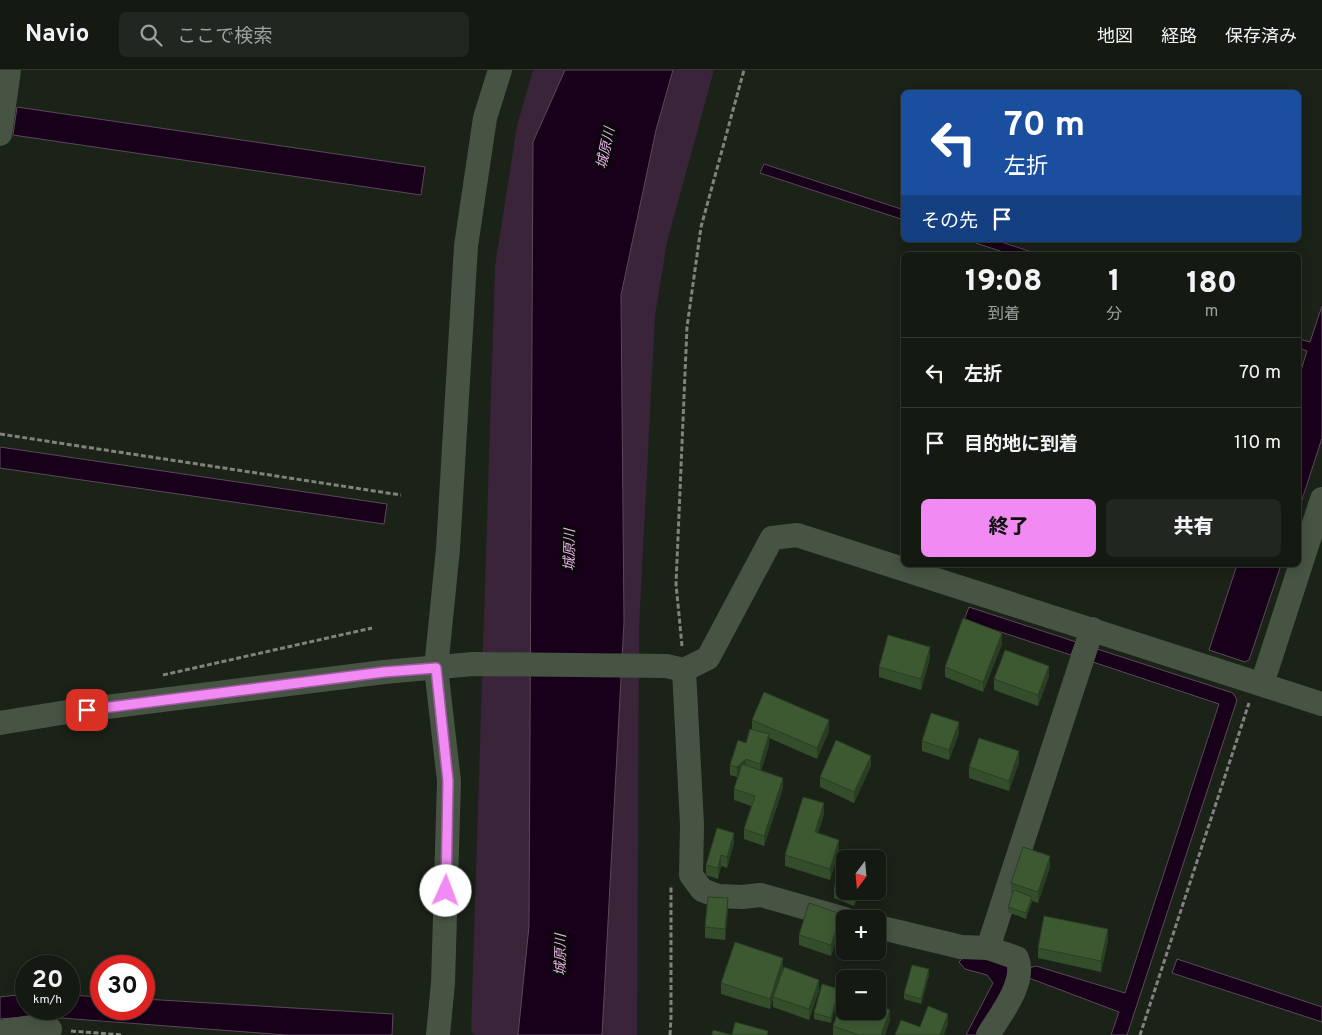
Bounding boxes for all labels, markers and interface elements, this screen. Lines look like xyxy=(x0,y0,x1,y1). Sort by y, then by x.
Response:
search box xyxy=(119,12,469,57)
text: Navio xyxy=(25,20,89,50)
icon: search xyxy=(137,21,165,49)
text: ここで検索 xyxy=(177,25,272,49)
text: 地図 xyxy=(1097,26,1133,49)
text: 経路 xyxy=(1161,26,1197,49)
text: 保存済み xyxy=(1225,26,1297,49)
text: 70 m xyxy=(1004,104,1085,148)
icon: left xyxy=(921,110,986,175)
water label: 城原川 xyxy=(594,124,620,171)
text: 左折 xyxy=(1004,154,1048,181)
icon: arrive xyxy=(988,205,1016,233)
text: その先 xyxy=(921,210,978,234)
text: 19:08 xyxy=(965,264,1042,301)
text: 1 xyxy=(1108,264,1120,301)
text: 180 xyxy=(1186,266,1237,303)
text: m xyxy=(1205,302,1218,322)
text: 到着 xyxy=(988,305,1020,325)
text: 分 xyxy=(1106,305,1122,325)
icon: left xyxy=(921,359,949,387)
text: 70 m xyxy=(1239,361,1281,385)
text: 左折 xyxy=(964,363,1002,387)
icon: arrive xyxy=(921,429,949,457)
text: 110 m xyxy=(1234,431,1281,455)
text: 目的地に到着 xyxy=(964,433,1078,457)
button: 終了 xyxy=(921,499,1096,557)
button: 共有 xyxy=(1106,499,1281,557)
water label: 城原川 xyxy=(562,527,579,571)
pin xyxy=(66,689,108,731)
icon: arrive xyxy=(73,696,101,724)
north arrow xyxy=(836,850,886,900)
map controls xyxy=(836,850,886,1020)
position arrow xyxy=(419,864,471,916)
button: + xyxy=(836,910,886,960)
water label: 城原川 xyxy=(553,932,570,976)
speed limit sign: 30 xyxy=(90,955,155,1020)
text: 20 xyxy=(32,965,63,997)
button: − xyxy=(836,970,886,1020)
text: km/h xyxy=(33,992,62,1008)

